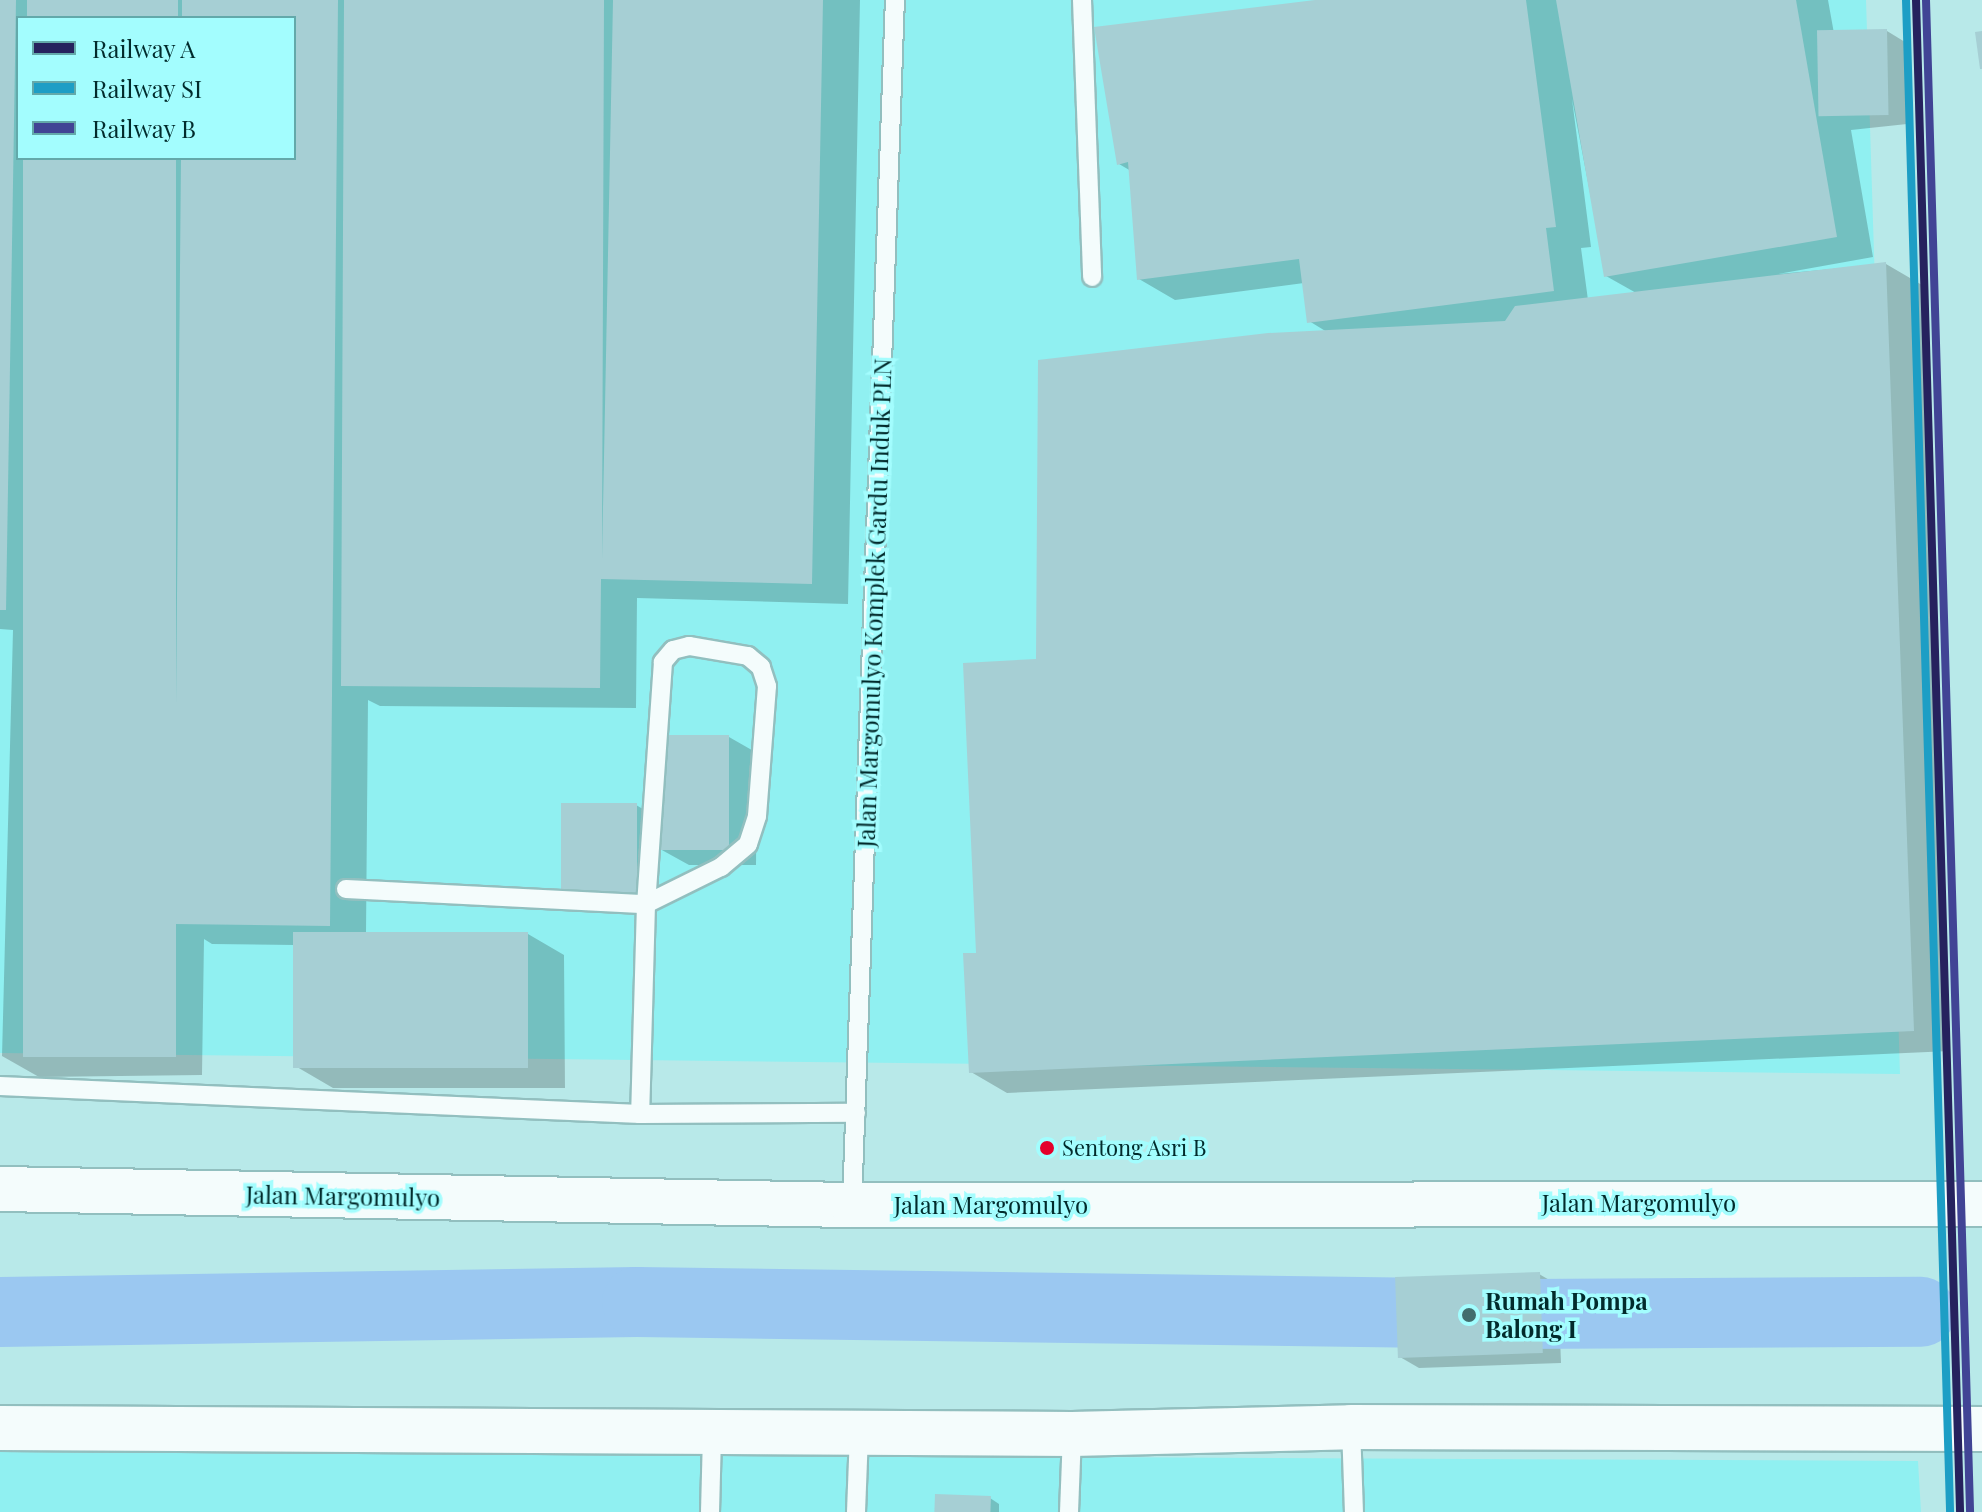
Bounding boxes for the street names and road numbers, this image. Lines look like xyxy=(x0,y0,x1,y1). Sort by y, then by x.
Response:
street label: Jalan Margomulyo Komplek Gardu Induk PLN xyxy=(851,358,897,848)
street label: Jalan Margomulyo xyxy=(246,1180,440,1212)
street label: Jalan Margomulyo xyxy=(1542,1189,1736,1217)
street label: Jalan Margomulyo xyxy=(894,1191,1088,1219)

